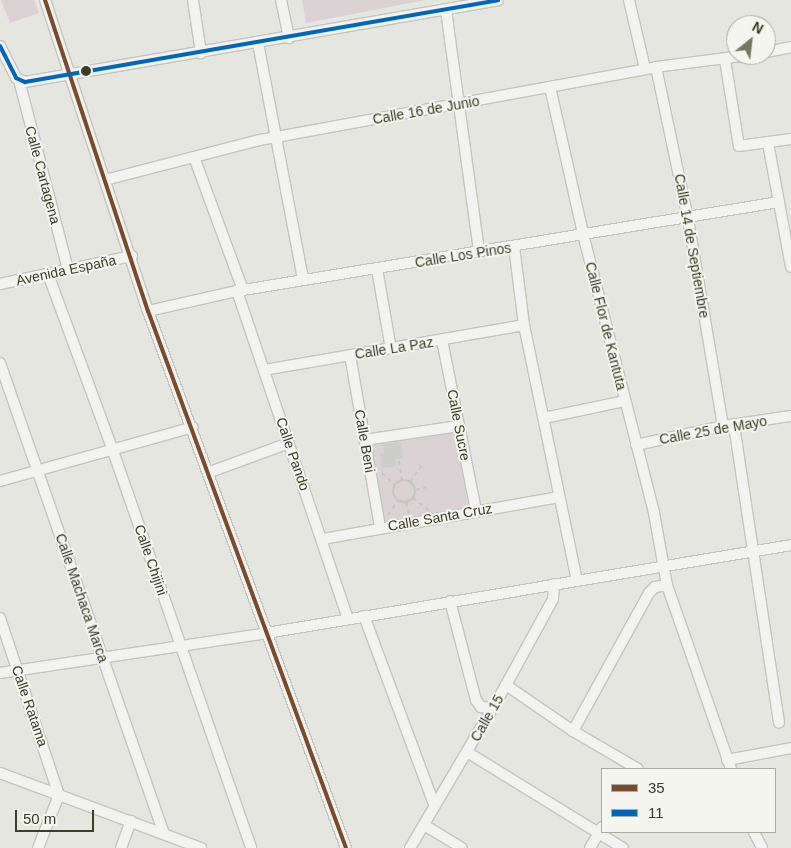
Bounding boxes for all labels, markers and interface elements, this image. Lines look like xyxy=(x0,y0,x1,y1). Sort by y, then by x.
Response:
north arrow xyxy=(726,15,776,65)
text: N xyxy=(749,18,766,37)
unlabelled marker xyxy=(81,66,91,76)
street label: Calle 16 de Junio xyxy=(371,92,481,128)
street label: Calle Cartagena xyxy=(22,124,64,226)
street label: Calle 14 de Septiembre xyxy=(671,172,713,320)
street label: Calle Los Pinos xyxy=(414,239,512,271)
street label: Avenida España xyxy=(15,251,117,289)
street label: Calle Flor de Kantuta xyxy=(582,260,630,392)
street label: Calle La Paz xyxy=(353,333,435,363)
street label: Calle Sucre xyxy=(444,388,474,462)
street label: Calle Beni xyxy=(351,408,379,474)
street label: Calle 25 de Mayo xyxy=(658,412,768,448)
street label: Calle Pando xyxy=(273,415,313,493)
street label: Calle Santa Cruz xyxy=(386,500,494,534)
street label: Calle Chijini xyxy=(131,522,171,598)
street label: Calle Machaca Marca xyxy=(52,531,112,665)
street label: Calle Ratama xyxy=(8,663,52,749)
street label: Calle 15 xyxy=(467,692,507,744)
legend xyxy=(601,768,776,833)
text: 35 xyxy=(648,779,665,796)
scale bar xyxy=(18,800,96,832)
text: 11 xyxy=(648,804,664,821)
text: 50 m xyxy=(23,810,56,827)

